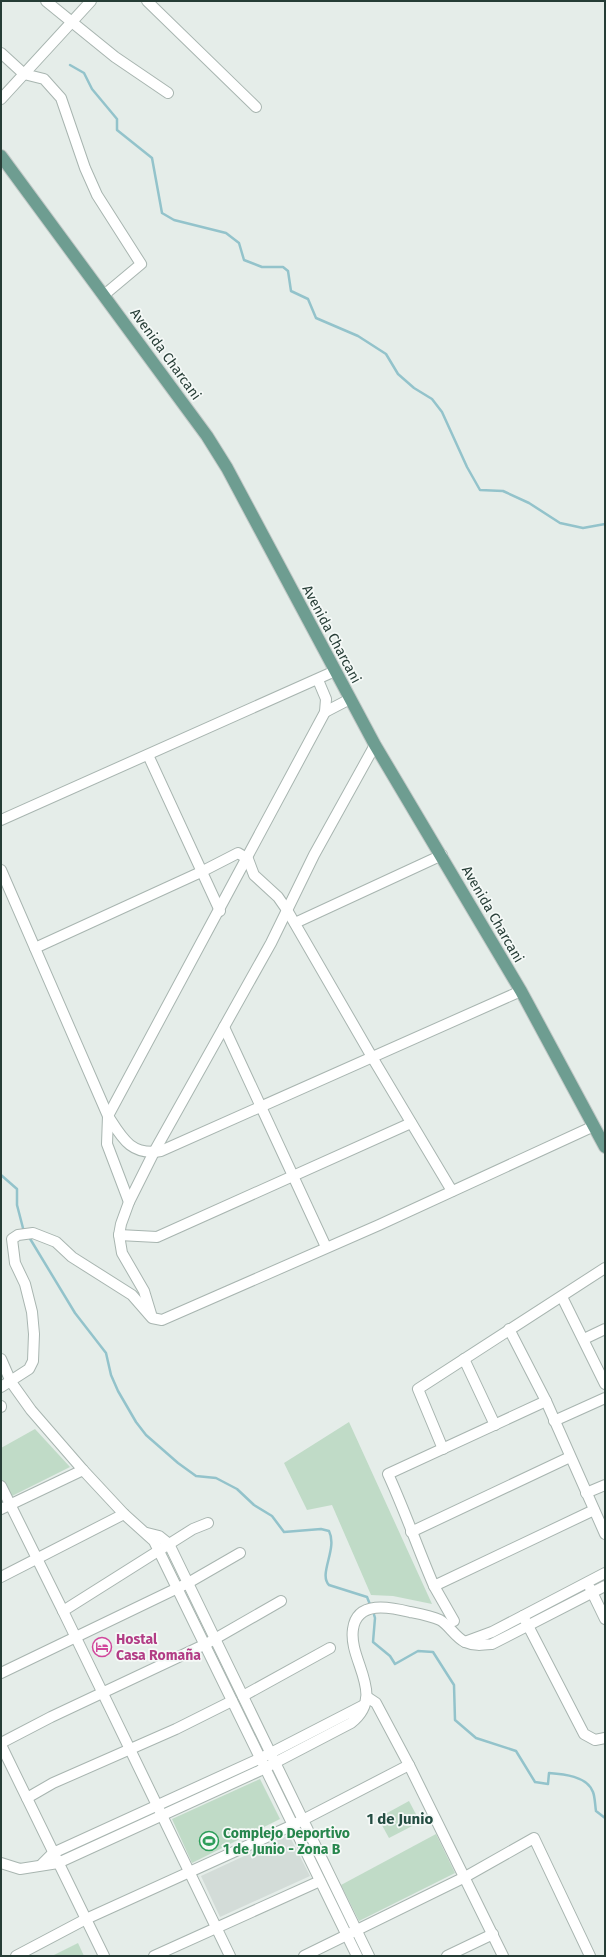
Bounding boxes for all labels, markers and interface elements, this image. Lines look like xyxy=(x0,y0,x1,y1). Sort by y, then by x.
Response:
street label: Avenida Charcani xyxy=(127,305,205,403)
street label: Avenida Charcani xyxy=(298,582,365,686)
street label: Avenida Charcani xyxy=(458,863,527,966)
place label: Hostal Casa Romaña xyxy=(116,1631,201,1664)
hotel icon: Hostal Casa Romaña xyxy=(91,1636,113,1658)
district label: 1 de Junio xyxy=(367,1810,433,1828)
place label: Complejo Deportivo 1 de Junio - Zona B xyxy=(223,1825,350,1858)
sports icon: Complejo Deportivo 1 de Junio - Zona B xyxy=(198,1830,220,1852)

